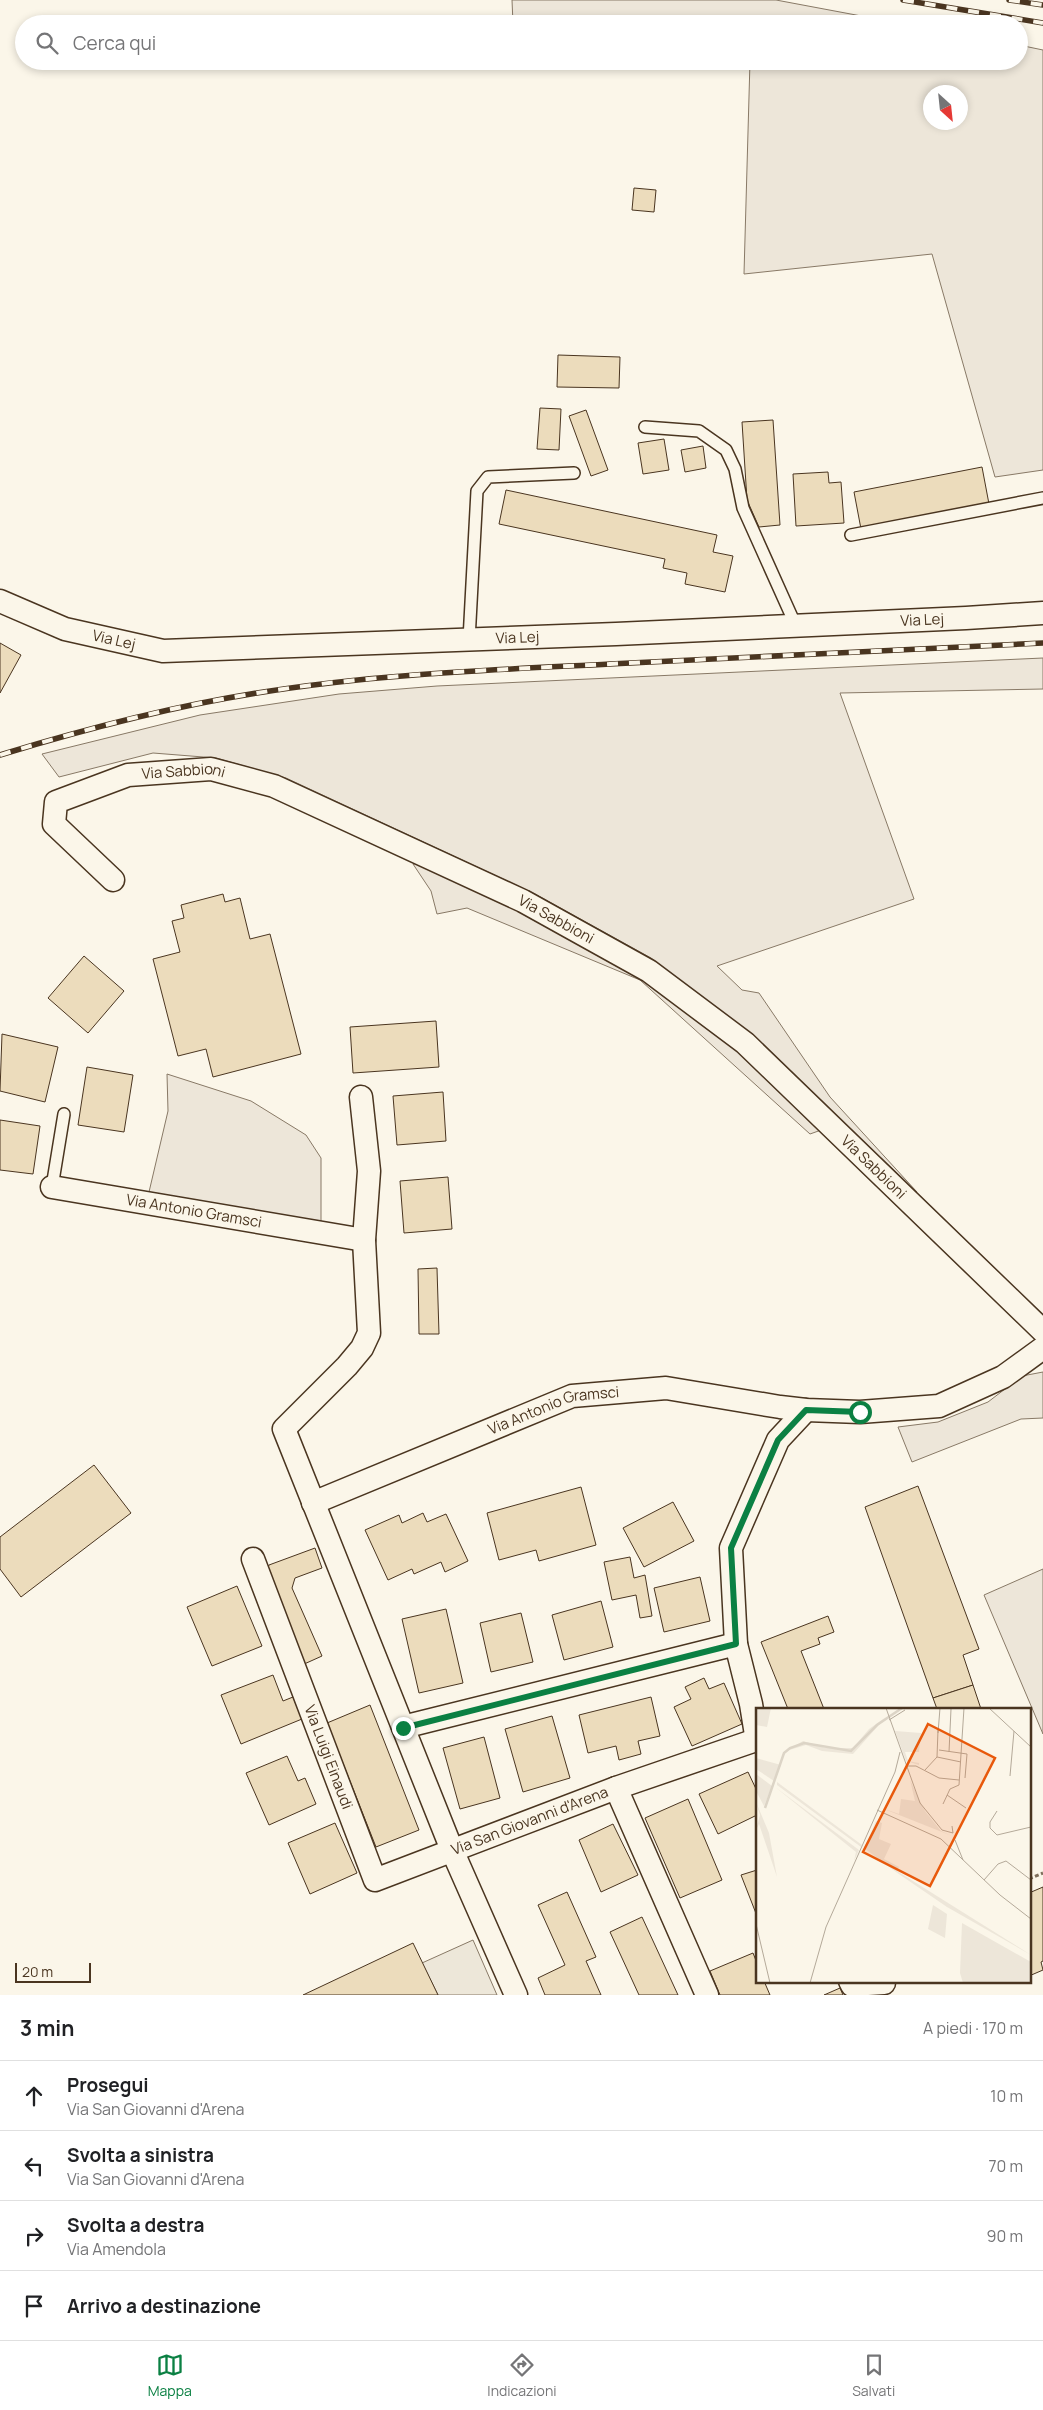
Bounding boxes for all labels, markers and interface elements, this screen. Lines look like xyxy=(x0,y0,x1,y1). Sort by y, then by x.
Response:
search box xyxy=(15,15,1028,70)
icon: search xyxy=(33,29,61,57)
text: Cerca qui xyxy=(73,30,156,56)
north arrow xyxy=(923,85,968,130)
street label: Via Lej xyxy=(900,608,945,631)
street label: Via Lej xyxy=(90,624,138,655)
street label: Via Lej xyxy=(495,626,540,649)
street label: Via Sabbioni xyxy=(141,758,228,784)
street label: Via Sabbioni xyxy=(515,889,598,949)
street label: Via Sabbioni xyxy=(836,1130,911,1204)
street label: Via Antonio Gramsci xyxy=(125,1189,263,1232)
street label: Via Antonio Gramsci xyxy=(485,1381,620,1440)
route start xyxy=(849,1401,872,1424)
street label: Via Luigi Einaudi xyxy=(299,1702,358,1812)
inset map xyxy=(756,1708,1030,1982)
route end xyxy=(392,1717,415,1740)
street label: Via San Giovanni d'Arena xyxy=(448,1781,611,1860)
scale bar xyxy=(15,1960,91,1983)
text: 20 m xyxy=(22,1962,53,1981)
text: 3 min xyxy=(20,2014,74,2042)
text: A piedi · 170 m xyxy=(923,2017,1023,2039)
text: Prosegui xyxy=(67,2072,149,2098)
icon: ahead xyxy=(20,2082,48,2110)
text: 10 m xyxy=(990,2085,1023,2107)
text: Via San Giovanni d'Arena xyxy=(67,2098,244,2120)
text: Svolta a sinistra xyxy=(67,2142,214,2168)
icon: left xyxy=(20,2152,48,2180)
text: 70 m xyxy=(988,2155,1023,2177)
text: Via San Giovanni d'Arena xyxy=(67,2168,244,2190)
text: Svolta a destra xyxy=(67,2212,204,2238)
icon: right xyxy=(20,2222,48,2250)
text: 90 m xyxy=(987,2225,1023,2247)
text: Via Amendola xyxy=(67,2238,166,2260)
icon: arrive xyxy=(20,2292,48,2320)
text: Arrivo a destinazione xyxy=(67,2293,261,2319)
tab: Mappa xyxy=(148,2351,192,2400)
tab: Indicazioni xyxy=(487,2351,557,2400)
tab: Salvati xyxy=(852,2351,895,2400)

